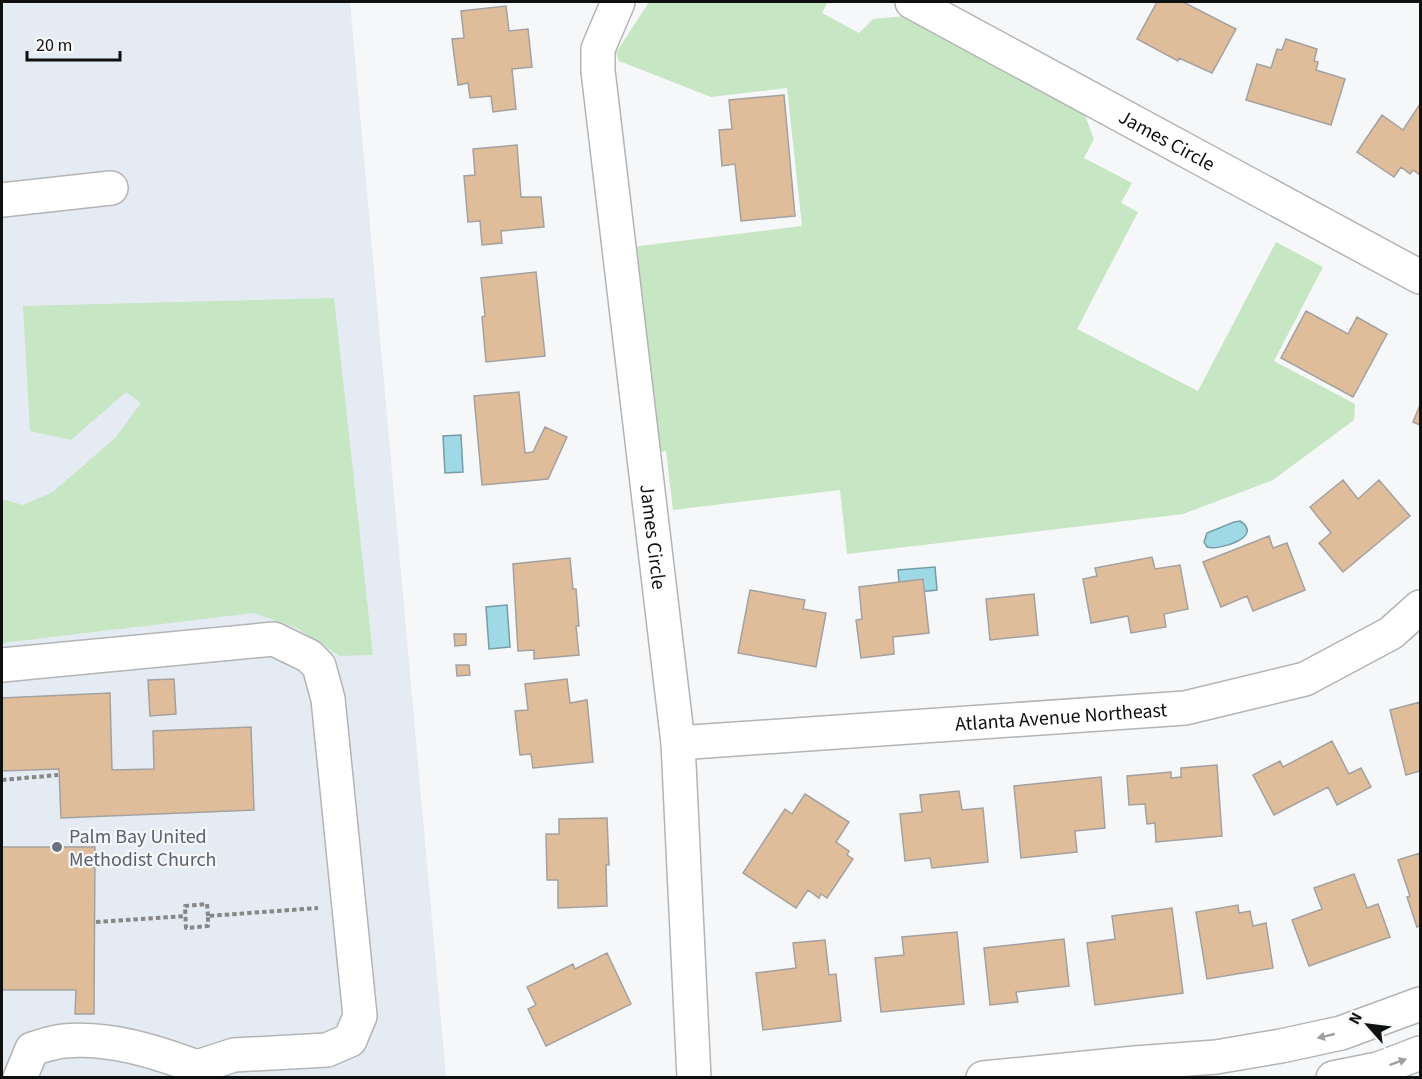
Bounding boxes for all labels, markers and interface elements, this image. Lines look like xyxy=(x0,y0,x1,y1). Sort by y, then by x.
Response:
scale bar xyxy=(27,24,120,62)
text: 20 m xyxy=(36,33,72,58)
street label: James Circle xyxy=(1113,103,1220,178)
street label: James Circle xyxy=(632,483,673,591)
street label: Atlanta Avenue Northeast xyxy=(954,696,1168,739)
place label: Palm Bay United Methodist Church xyxy=(69,823,216,874)
marker: Palm Bay United Methodist Church xyxy=(50,840,64,854)
north arrow xyxy=(1338,995,1398,1055)
text: N xyxy=(1343,1009,1368,1028)
one-way arrow xyxy=(1316,1032,1335,1041)
one-way arrow xyxy=(1389,1056,1407,1066)

